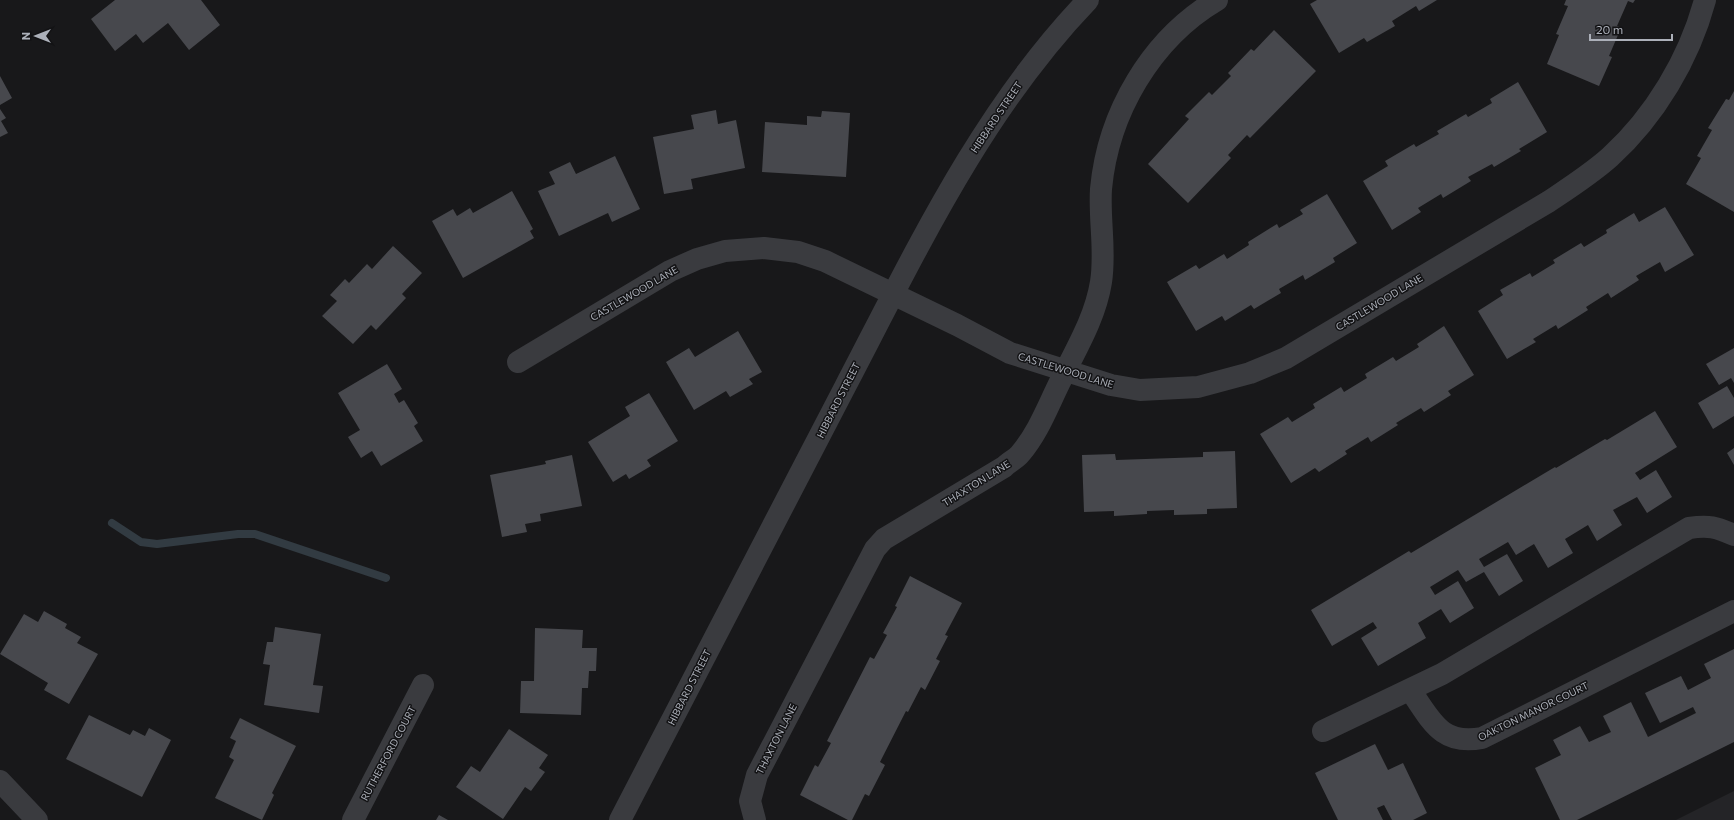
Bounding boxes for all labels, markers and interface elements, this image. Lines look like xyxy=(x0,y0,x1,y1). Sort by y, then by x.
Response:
north arrow xyxy=(16,16,56,56)
scale bar xyxy=(1590,16,1672,42)
text: 20 m xyxy=(1596,22,1623,36)
text: N xyxy=(19,32,32,40)
street label: HIBBARD STREET xyxy=(968,79,1025,155)
street label: CASTLEWOOD LANE xyxy=(588,263,680,323)
street label: CASTLEWOOD LANE xyxy=(1333,271,1425,333)
street label: CASTLEWOOD LANE xyxy=(1017,350,1115,390)
street label: HIBBARD STREET xyxy=(814,360,862,440)
street label: THAXTON LANE xyxy=(940,457,1012,509)
street label: HIBBARD STREET xyxy=(665,647,713,727)
street label: OAKTON MANOR COURT xyxy=(1476,679,1591,743)
street label: THAXTON LANE xyxy=(753,702,799,776)
street label: RUTHERFORD COURT xyxy=(358,703,418,802)

